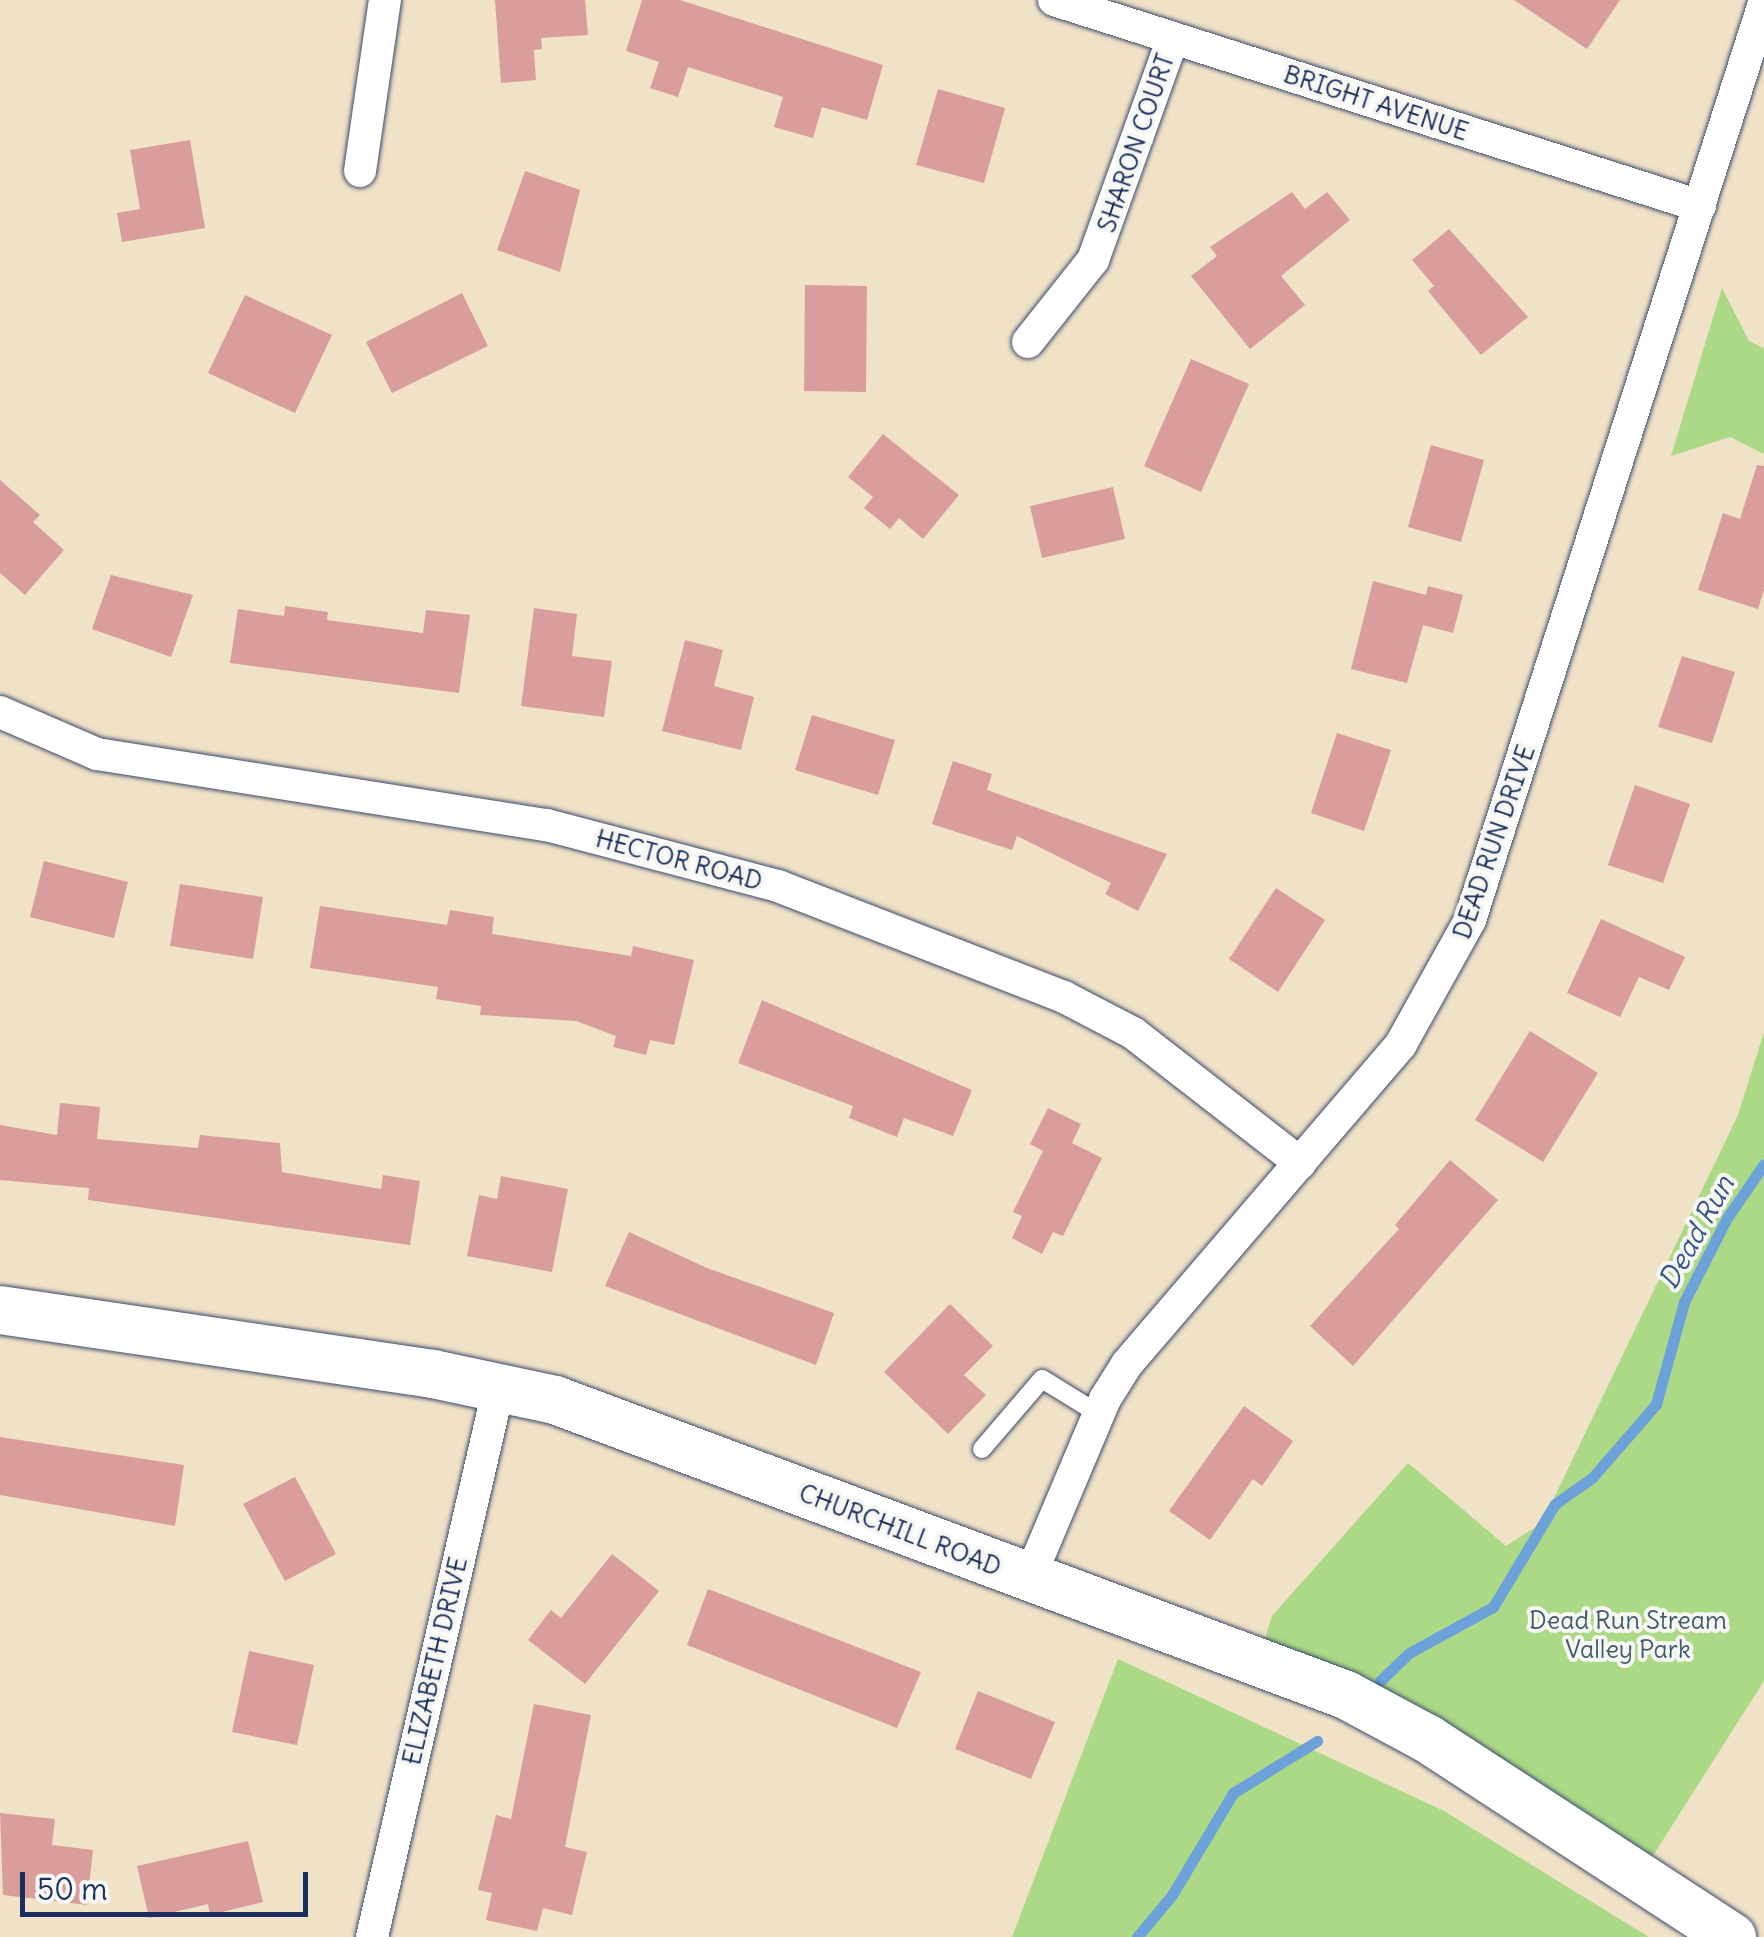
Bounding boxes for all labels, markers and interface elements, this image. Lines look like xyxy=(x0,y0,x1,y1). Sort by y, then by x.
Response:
street label: SHARON COURT xyxy=(1091,50,1181,236)
street label: BRIGHT AVENUE xyxy=(1280,59,1472,147)
street label: DEAD RUN DRIVE xyxy=(1447,741,1541,943)
street label: HECTOR ROAD xyxy=(592,823,766,897)
water label: Dead Run xyxy=(1651,1170,1741,1294)
street label: CHURCHILL ROAD xyxy=(795,1478,1005,1582)
street label: ELIZABETH DRIVE xyxy=(397,1554,473,1768)
park label: Dead Run Stream Valley Park xyxy=(1529,1606,1727,1665)
scale bar xyxy=(25,1852,312,1914)
text: 50 m xyxy=(37,1870,107,1908)

